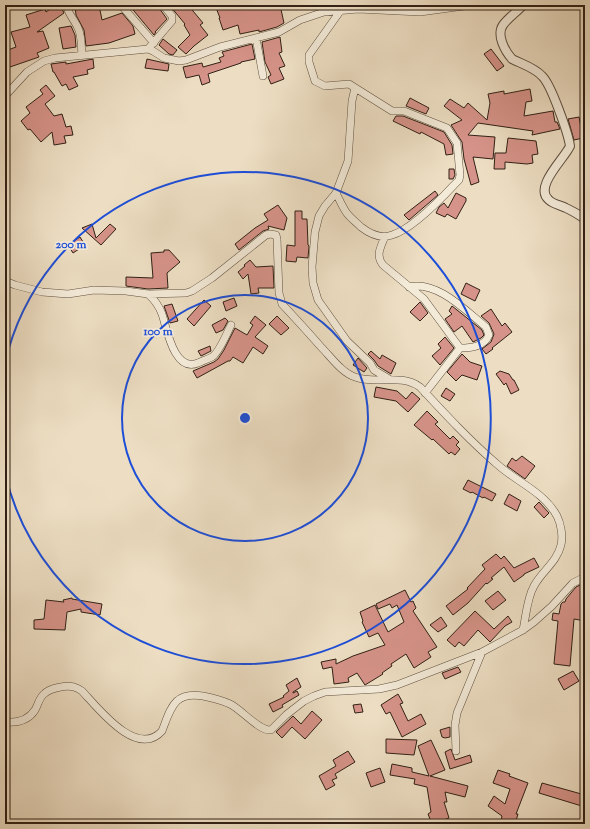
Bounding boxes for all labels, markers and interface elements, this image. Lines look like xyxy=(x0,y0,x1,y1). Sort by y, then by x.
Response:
text: 200 m xyxy=(56,236,86,254)
text: 100 m xyxy=(142,323,173,341)
centre of rings xyxy=(238,411,252,425)

